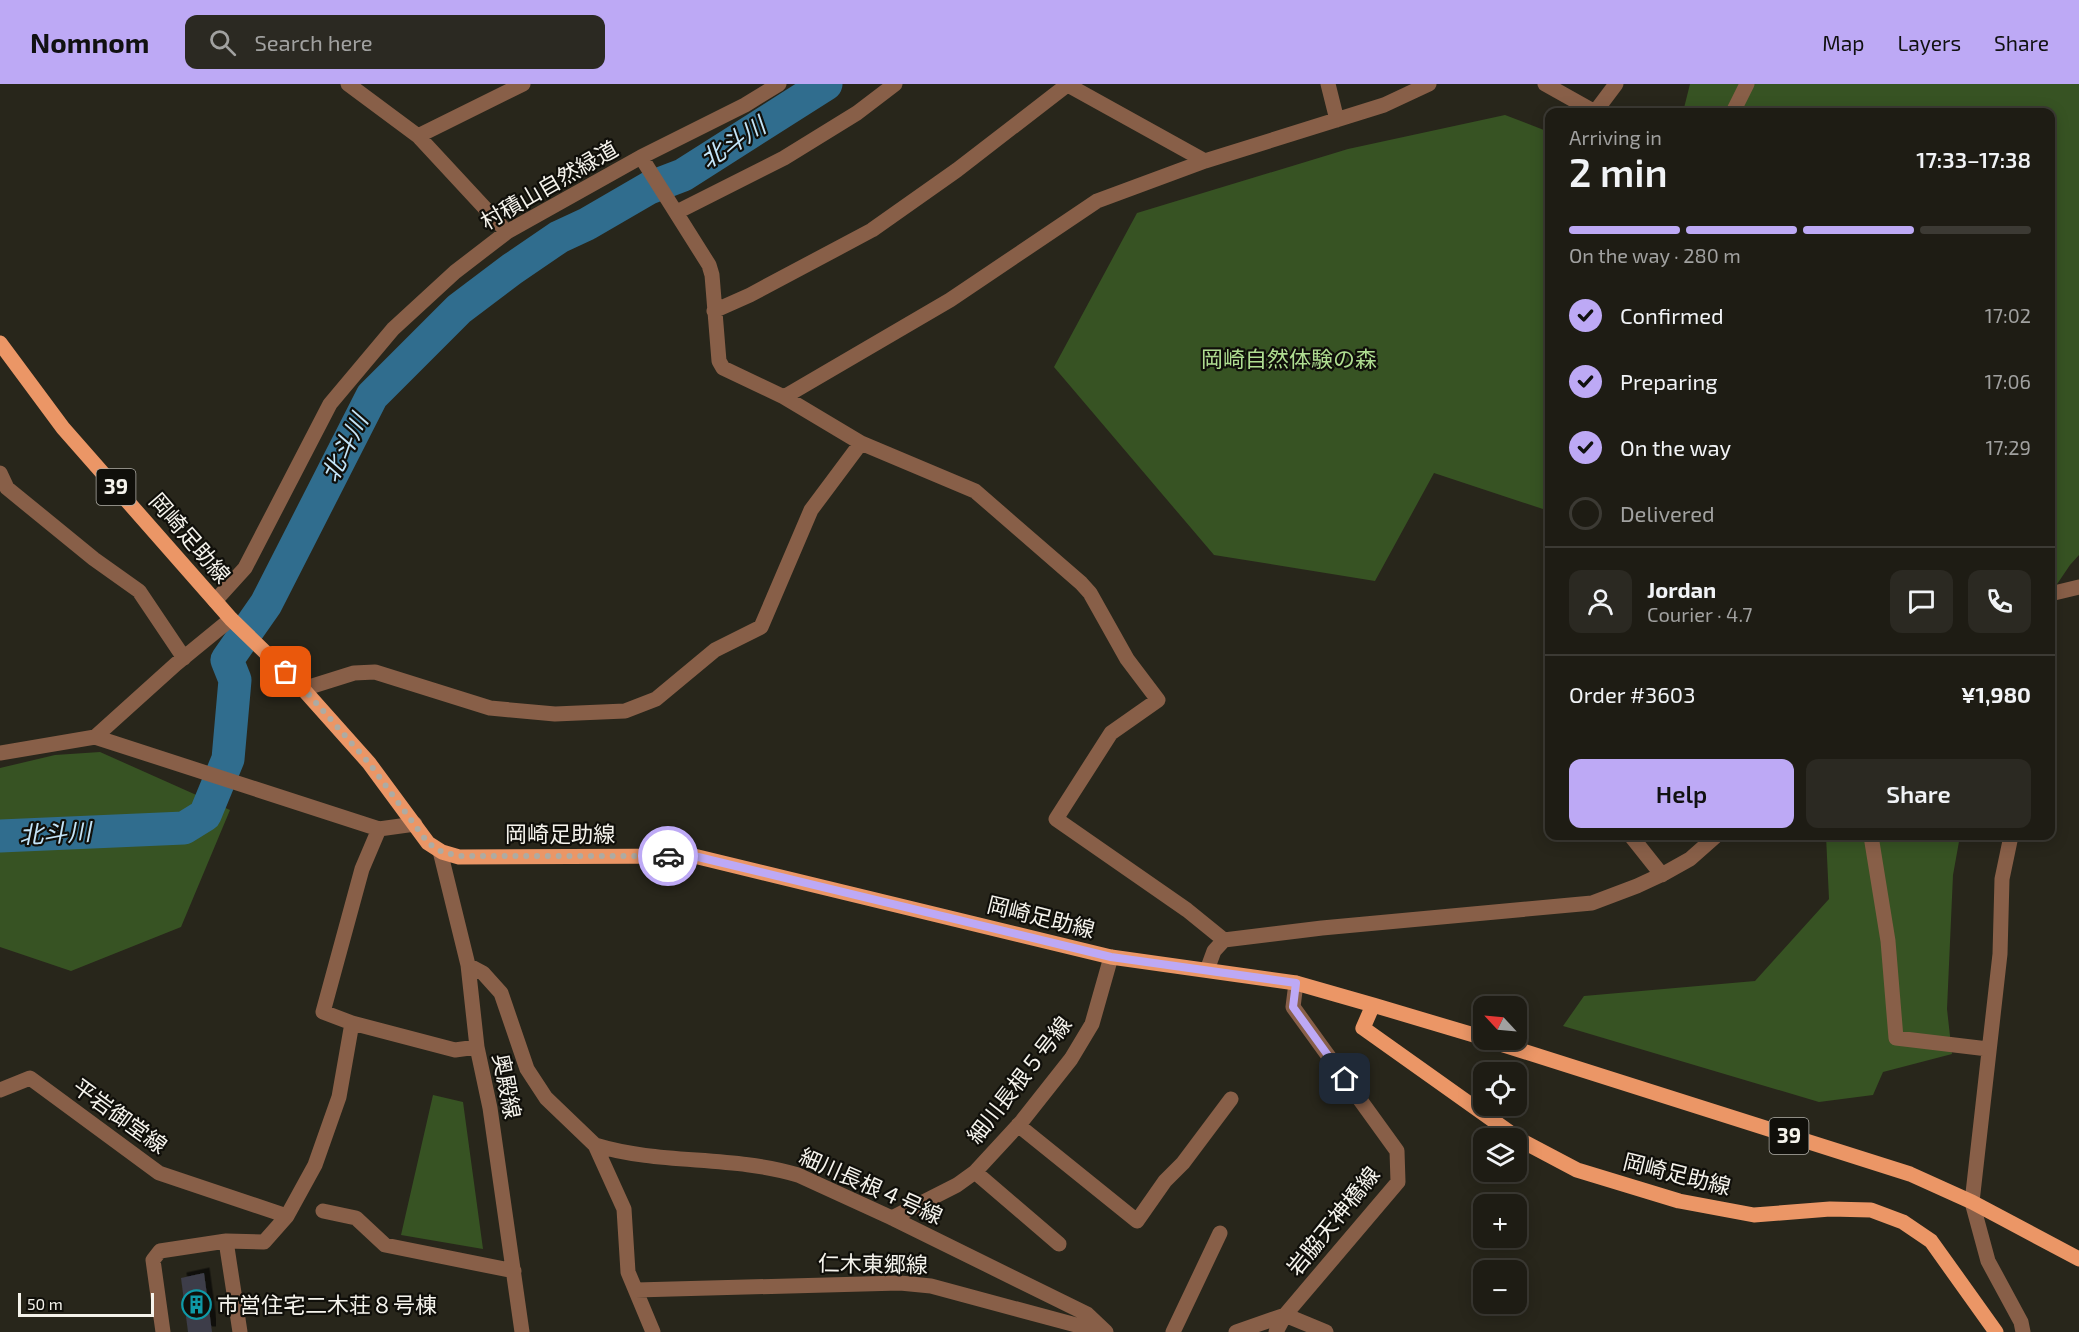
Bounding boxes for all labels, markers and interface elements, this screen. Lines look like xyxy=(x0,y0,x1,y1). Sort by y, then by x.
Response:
search box xyxy=(185,15,605,69)
text: Nomnom xyxy=(30,25,149,59)
icon: search xyxy=(206,26,239,59)
text: Search here xyxy=(254,29,373,55)
text: Map xyxy=(1822,30,1864,55)
text: Layers xyxy=(1897,30,1961,55)
text: Share xyxy=(1994,30,2049,55)
water label: 北斗川 xyxy=(694,108,773,174)
text: Arriving in xyxy=(1569,125,1662,149)
street label: 村積山自然緑道 xyxy=(475,134,622,234)
text: 17:33–17:38 xyxy=(1916,146,2031,172)
text: 2 min xyxy=(1569,148,1668,195)
text: On the way · 280 m xyxy=(1569,243,1741,267)
icon: check xyxy=(1569,299,1602,332)
text: Confirmed xyxy=(1620,302,1724,328)
text: 17:02 xyxy=(1985,303,2031,327)
park label: 岡崎自然体験の森 xyxy=(1201,345,1377,371)
icon: check xyxy=(1569,365,1602,398)
text: Preparing xyxy=(1620,368,1718,394)
text: 17:06 xyxy=(1985,369,2031,393)
water label: 北斗川 xyxy=(314,406,374,486)
icon: check xyxy=(1569,431,1602,464)
text: On the way xyxy=(1620,434,1731,460)
text: 17:29 xyxy=(1985,435,2031,459)
road number: 39 xyxy=(96,469,136,505)
street label: 岡崎足助線 xyxy=(145,487,237,587)
text: Delivered xyxy=(1620,500,1715,526)
button: person xyxy=(1569,570,1632,633)
button: chat xyxy=(1890,570,1953,633)
button: phone xyxy=(1968,570,2031,633)
text: Jordan xyxy=(1647,576,1716,602)
text: Courier · 4.7 xyxy=(1647,602,1753,626)
pin xyxy=(260,646,311,697)
icon: bag xyxy=(269,655,302,688)
text: Order #3603 xyxy=(1569,681,1695,707)
text: ¥1,980 xyxy=(1961,681,2031,707)
button: Help xyxy=(1569,759,1794,828)
button: Share xyxy=(1806,759,2031,828)
water label: 北斗川 xyxy=(18,816,95,849)
street label: 岡崎足助線 xyxy=(505,820,615,846)
courier xyxy=(638,826,698,886)
icon: car xyxy=(652,840,685,873)
street label: 岡崎足助線 xyxy=(985,890,1098,942)
north arrow xyxy=(1473,996,1527,1050)
map controls xyxy=(1473,996,1527,1314)
street label: 細川長根５号線 xyxy=(961,1011,1076,1148)
street label: 奥殿線 xyxy=(489,1051,527,1121)
pin xyxy=(1319,1053,1370,1104)
icon: home xyxy=(1328,1062,1361,1095)
button: locate xyxy=(1473,1062,1527,1116)
street label: 平岩御堂線 xyxy=(68,1072,173,1158)
road number: 39 xyxy=(1770,1118,1808,1154)
button: layers xyxy=(1473,1128,1527,1182)
street label: 細川長根４号線 xyxy=(796,1142,947,1228)
street label: 岡崎足助線 xyxy=(1621,1147,1734,1199)
street label: 岩脇天神橋線 xyxy=(1281,1161,1384,1280)
button: + xyxy=(1473,1194,1527,1248)
street label: 仁木東郷線 xyxy=(818,1249,928,1277)
button: − xyxy=(1473,1260,1527,1314)
building icon: 市営住宅二木荘８号棟 xyxy=(180,1289,212,1321)
scale bar xyxy=(18,1290,154,1318)
place label: 市営住宅二木荘８号棟 xyxy=(217,1291,437,1317)
text: 50 m xyxy=(27,1294,63,1313)

